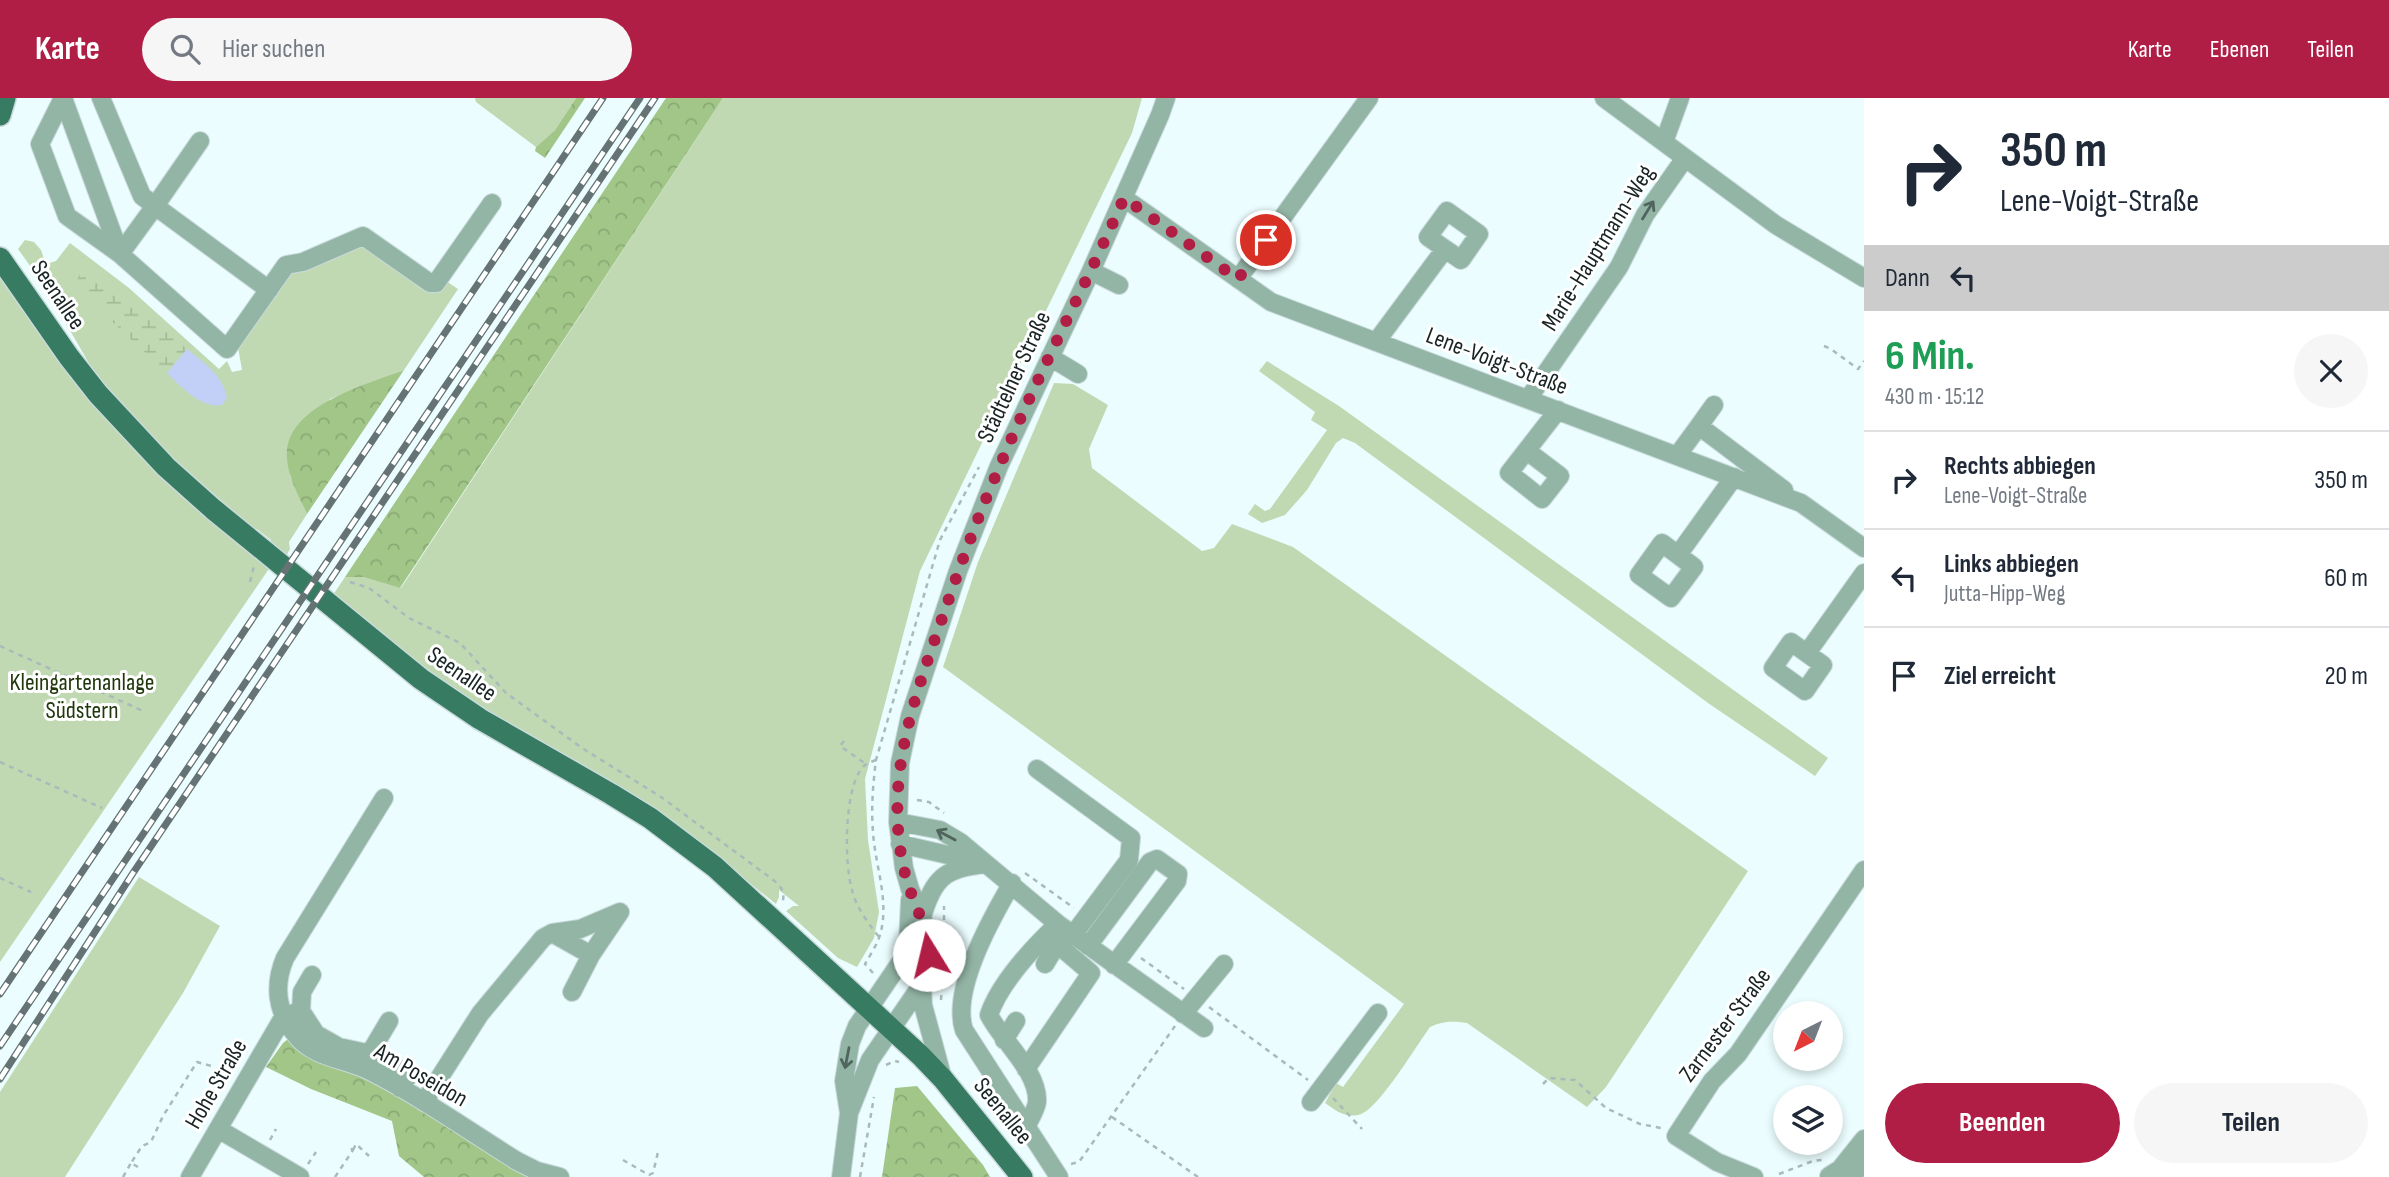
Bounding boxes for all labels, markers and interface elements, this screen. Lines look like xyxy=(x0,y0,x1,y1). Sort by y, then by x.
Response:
search box xyxy=(142,18,632,81)
text: Karte xyxy=(35,29,100,69)
icon: search xyxy=(166,30,204,68)
text: Hier suchen xyxy=(222,34,325,65)
text: Karte xyxy=(2128,35,2172,64)
text: Ebenen xyxy=(2210,35,2269,64)
text: Teilen xyxy=(2307,35,2354,64)
text: 350 m xyxy=(2000,122,2107,181)
icon: right xyxy=(1885,126,1976,217)
street label: Marie-Hauptmann-Weg xyxy=(1535,160,1661,336)
text: Lene-Voigt-Straße xyxy=(2000,182,2199,221)
one-way arrow xyxy=(1642,201,1656,221)
pin xyxy=(1236,210,1296,270)
icon: arrive xyxy=(1247,221,1285,259)
street label: Seenallee xyxy=(24,255,92,335)
icon: left xyxy=(1944,259,1982,297)
text: Dann xyxy=(1885,263,1930,294)
street label: Städtelner Straße xyxy=(971,307,1057,447)
street label: Lene-Voigt-Straße xyxy=(1422,321,1572,401)
text: 6 Min. xyxy=(1885,331,1975,382)
button: close xyxy=(2294,334,2368,408)
text: 430 m · 15:12 xyxy=(1885,383,1984,411)
text: Rechts abbiegen xyxy=(1944,451,2096,482)
icon: right xyxy=(1885,461,1923,499)
text: 350 m xyxy=(2314,465,2368,496)
text: Lene-Voigt-Straße xyxy=(1944,482,2087,510)
text: Links abbiegen xyxy=(1944,549,2079,580)
icon: left xyxy=(1885,559,1923,597)
text: 60 m xyxy=(2324,563,2368,594)
text: Jutta-Hipp-Weg xyxy=(1944,580,2065,608)
street label: Seenallee xyxy=(422,640,502,708)
icon: arrive xyxy=(1885,657,1923,695)
text: Ziel erreicht xyxy=(1944,661,2056,692)
text: 20 m xyxy=(2325,661,2368,692)
park label: Kleingartenanlage Südstern xyxy=(10,668,154,725)
one-way arrow xyxy=(936,827,957,841)
position arrow xyxy=(892,918,966,992)
street label: Zarnester Straße xyxy=(1673,962,1777,1088)
north arrow xyxy=(1773,1001,1843,1071)
map controls xyxy=(1773,1001,1843,1155)
street label: Hohe Straße xyxy=(179,1034,253,1134)
street label: Am Poseidon xyxy=(368,1036,473,1113)
one-way arrow xyxy=(840,1046,853,1069)
street label: Seenallee xyxy=(967,1072,1039,1150)
button: Beenden xyxy=(1885,1083,2120,1163)
button: Teilen xyxy=(2134,1083,2368,1163)
button: layers xyxy=(1773,1085,1843,1155)

